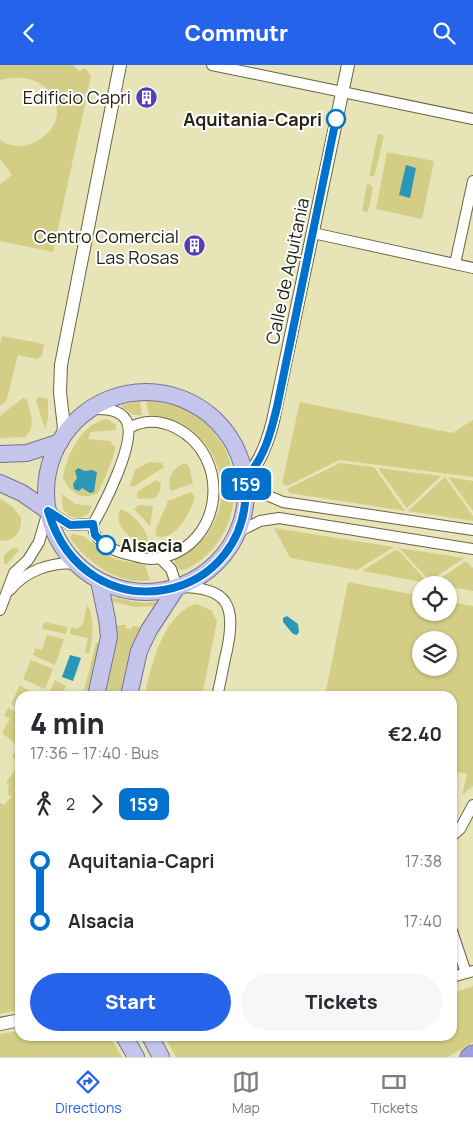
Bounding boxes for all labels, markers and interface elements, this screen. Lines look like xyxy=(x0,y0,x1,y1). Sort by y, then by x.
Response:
text: Commutr xyxy=(185,18,288,48)
icon: back xyxy=(15,19,43,47)
icon: search xyxy=(430,19,458,47)
place label: Edificio Capri xyxy=(23,85,131,109)
building icon: Edificio Capri xyxy=(135,85,159,109)
place label: Aquitania-Capri xyxy=(183,107,322,131)
marker: Aquitania-Capri xyxy=(326,109,346,129)
street label: Calle de Aquitania xyxy=(260,196,314,346)
place label: Centro Comercial Las Rosas xyxy=(34,224,179,269)
building icon: Centro Comercial Las Rosas xyxy=(183,234,207,258)
line badge: 159 xyxy=(217,468,275,500)
text: 159 xyxy=(231,472,261,496)
place label: Alsacia xyxy=(120,533,183,557)
marker: Alsacia xyxy=(96,535,116,555)
map controls xyxy=(412,576,457,676)
button: locate xyxy=(412,576,457,621)
button: layers xyxy=(412,631,457,676)
text: 4 min xyxy=(30,704,105,742)
text: €2.40 xyxy=(388,721,442,747)
text: 17:36 – 17:40 · Bus xyxy=(30,742,159,764)
icon: walk xyxy=(30,790,58,818)
icon: forward xyxy=(83,790,111,818)
text: 159 xyxy=(129,792,159,816)
text: 2 xyxy=(66,793,75,815)
text: Aquitania-Capri xyxy=(68,848,215,874)
text: 17:38 xyxy=(405,850,442,872)
text: Alsacia xyxy=(68,908,134,934)
text: 17:40 xyxy=(404,910,442,932)
button: Start xyxy=(30,973,231,1031)
button: Tickets xyxy=(241,973,442,1031)
tab: Directions xyxy=(55,1068,122,1117)
tab: Map xyxy=(232,1068,260,1117)
tab: Tickets xyxy=(370,1068,418,1117)

